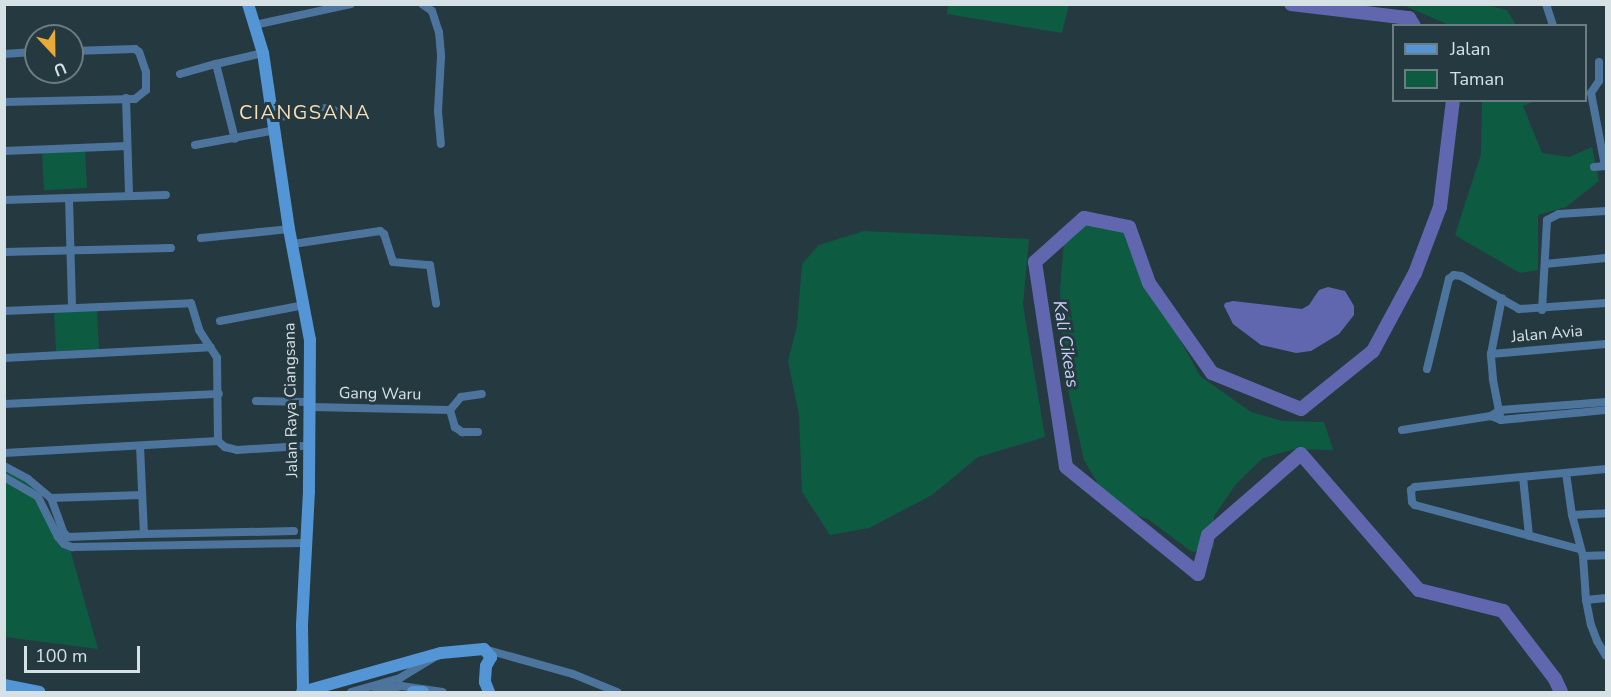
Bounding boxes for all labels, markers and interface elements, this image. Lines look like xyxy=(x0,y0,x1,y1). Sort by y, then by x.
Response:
north arrow xyxy=(24,24,84,84)
legend xyxy=(1392,24,1587,102)
text: Jalan xyxy=(1450,37,1490,61)
text: U xyxy=(50,56,70,81)
text: Taman xyxy=(1450,67,1504,91)
district label: CIANGSANA xyxy=(239,100,371,124)
water label: Kali Cikeas xyxy=(1048,299,1084,389)
street label: Jalan Avia xyxy=(1510,321,1584,347)
street label: Jalan Raya Ciangsana xyxy=(280,322,302,478)
street label: Gang Waru xyxy=(339,384,421,404)
scale bar xyxy=(27,634,142,672)
text: 100 m xyxy=(35,644,87,668)

